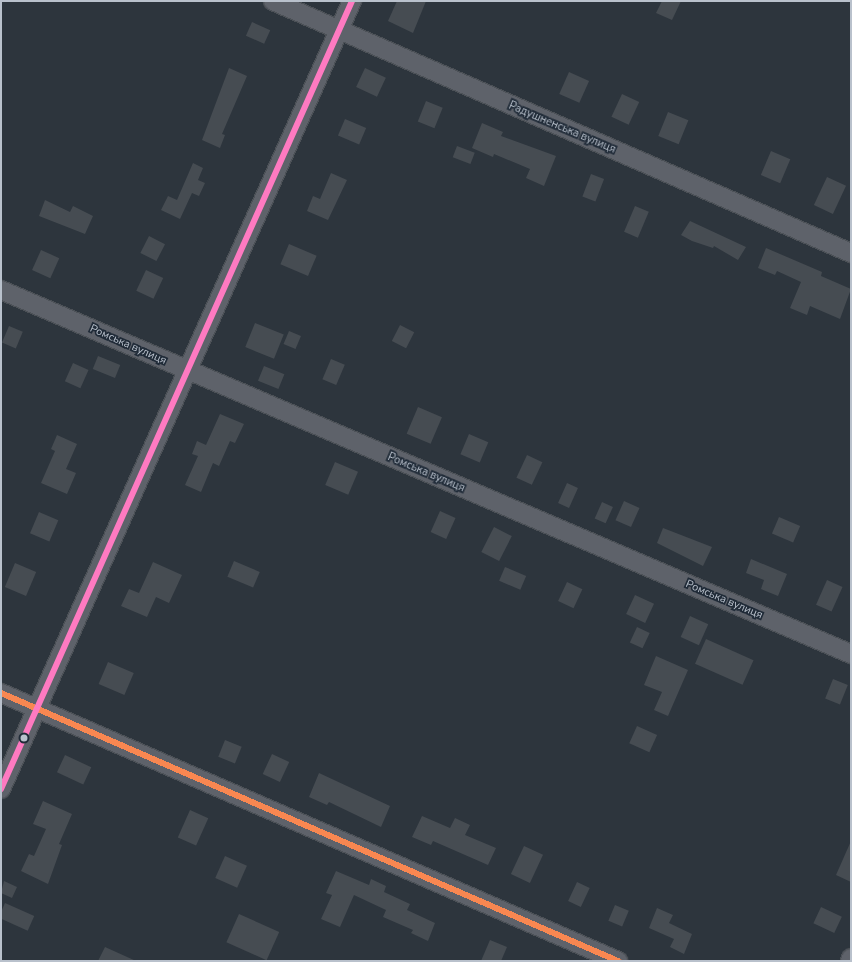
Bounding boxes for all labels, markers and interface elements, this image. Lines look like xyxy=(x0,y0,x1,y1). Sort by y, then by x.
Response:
street label: Радушненська вулиця xyxy=(506,99,618,157)
street label: Ромська вулиця xyxy=(88,322,168,368)
street label: Ромська вулиця xyxy=(385,451,467,495)
street label: Ромська вулиця xyxy=(683,578,765,622)
unlabelled marker xyxy=(19,733,29,743)

